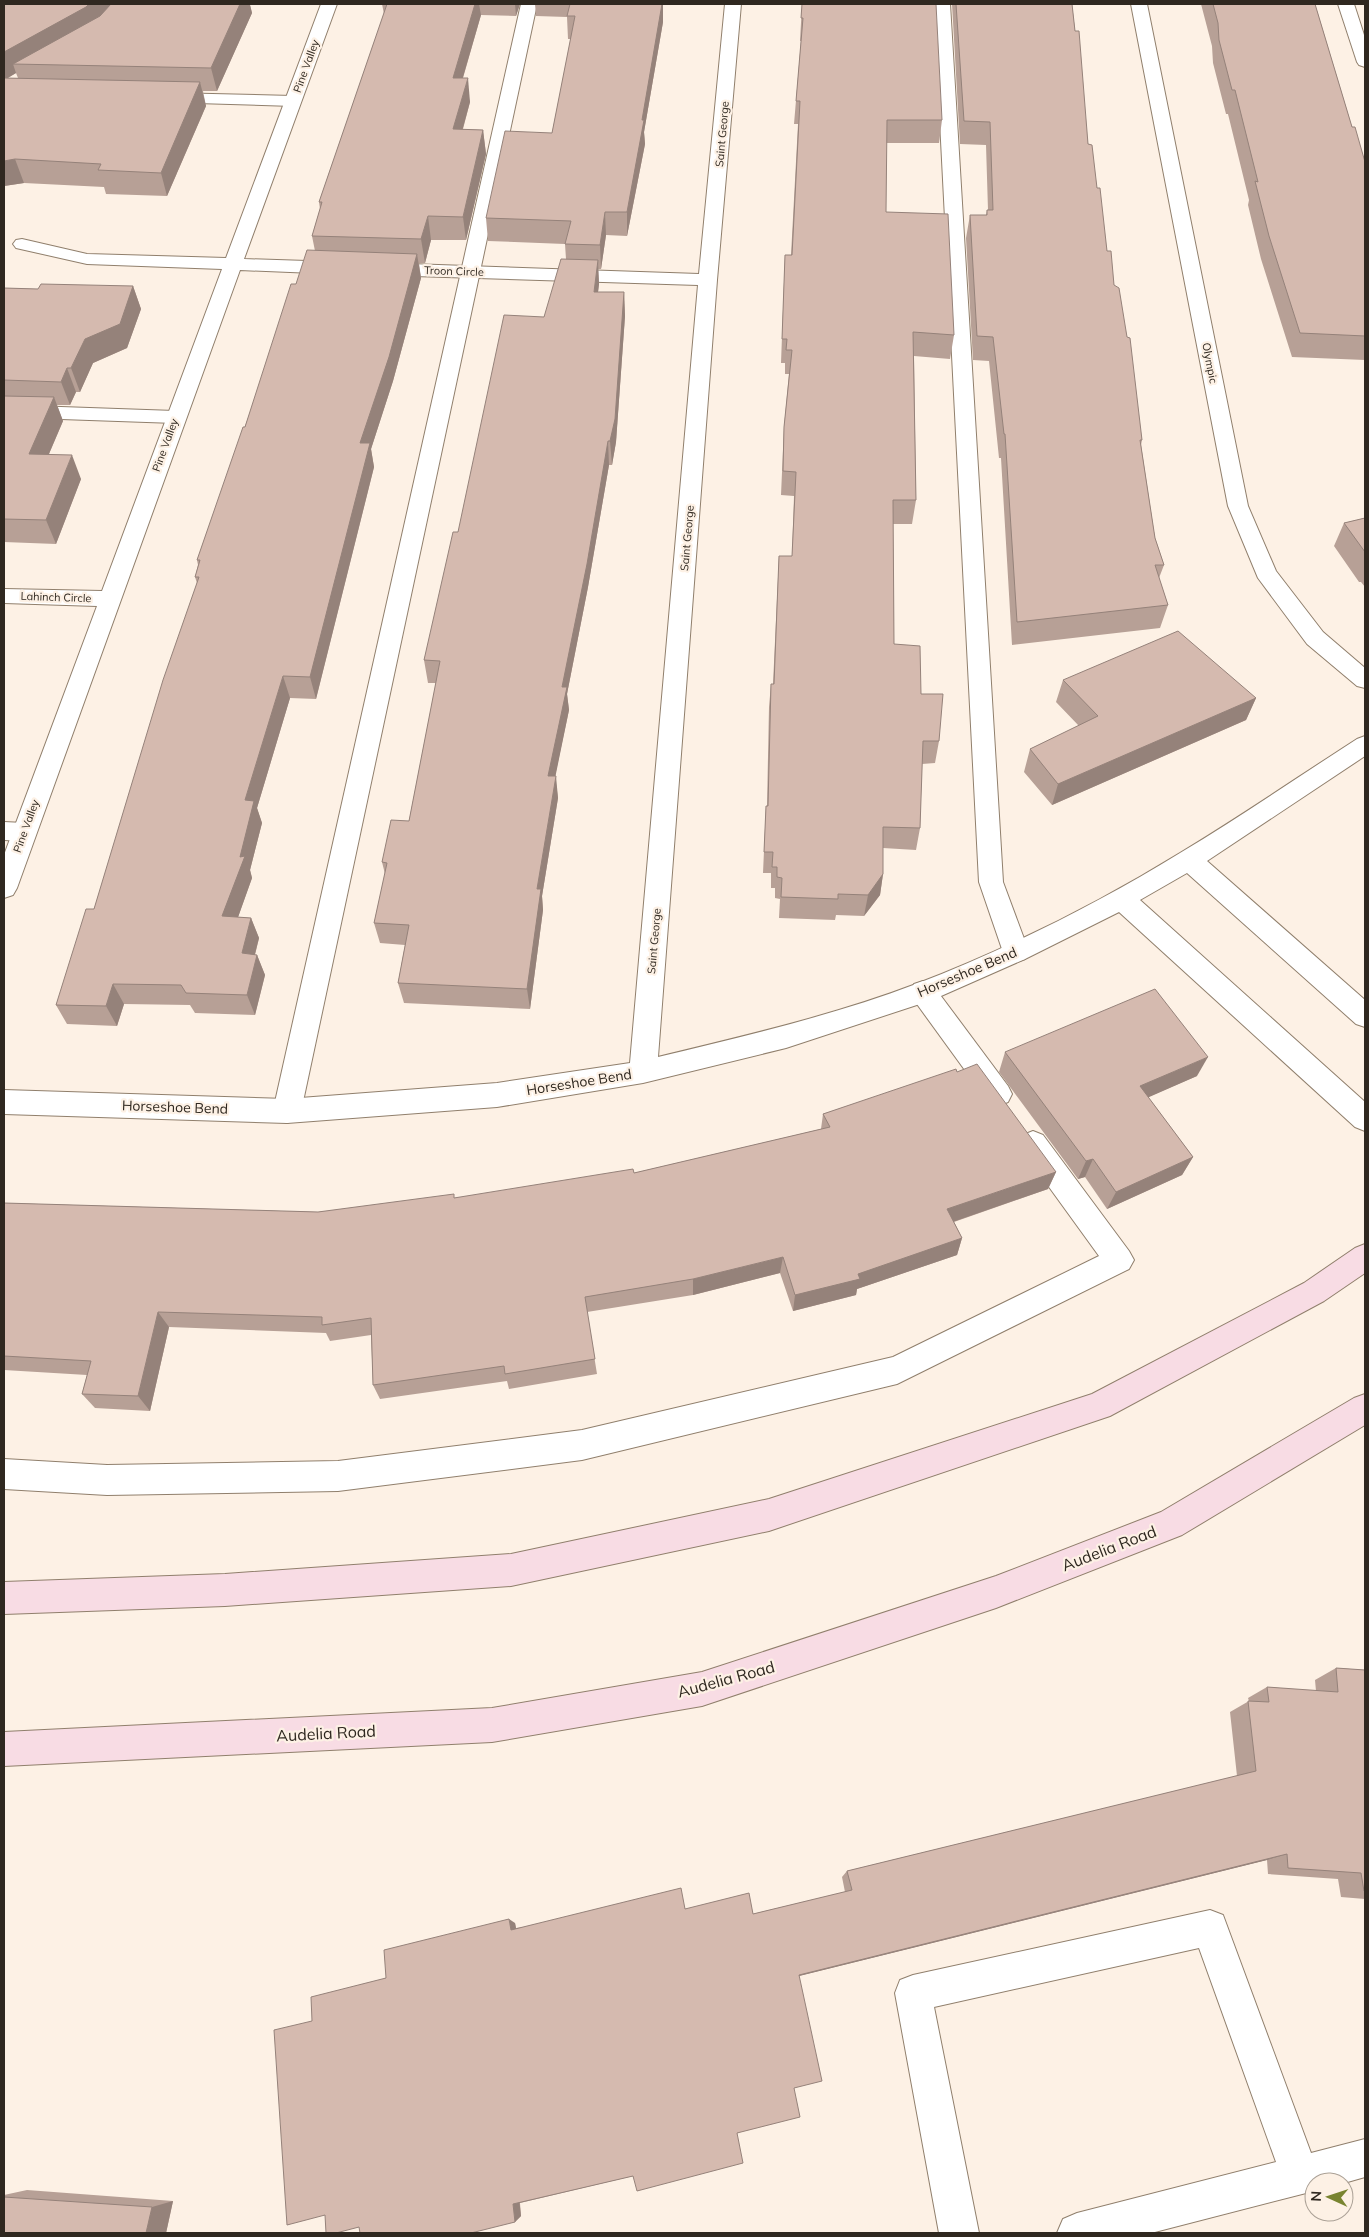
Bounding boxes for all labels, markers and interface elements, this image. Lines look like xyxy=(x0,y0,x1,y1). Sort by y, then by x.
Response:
street label: Pine Valley xyxy=(290,37,322,95)
street label: Saint George xyxy=(712,100,732,168)
street label: Troon Circle xyxy=(424,263,484,279)
street label: Olympic xyxy=(1199,341,1221,385)
street label: Pine Valley xyxy=(149,416,181,474)
street label: Saint George xyxy=(677,504,697,572)
street label: Lahinch Circle xyxy=(20,589,92,605)
street label: Pine Valley xyxy=(10,797,42,855)
street label: Saint George xyxy=(644,907,664,975)
street label: Horseshoe Bend xyxy=(914,943,1020,1001)
street label: Horseshoe Bend xyxy=(525,1065,633,1099)
street label: Horseshoe Bend xyxy=(121,1096,229,1118)
street label: Audelia Road xyxy=(1059,1521,1159,1575)
street label: Audelia Road xyxy=(675,1656,777,1702)
street label: Audelia Road xyxy=(276,1720,376,1746)
north arrow xyxy=(1304,2172,1354,2222)
text: N xyxy=(1307,2191,1325,2202)

